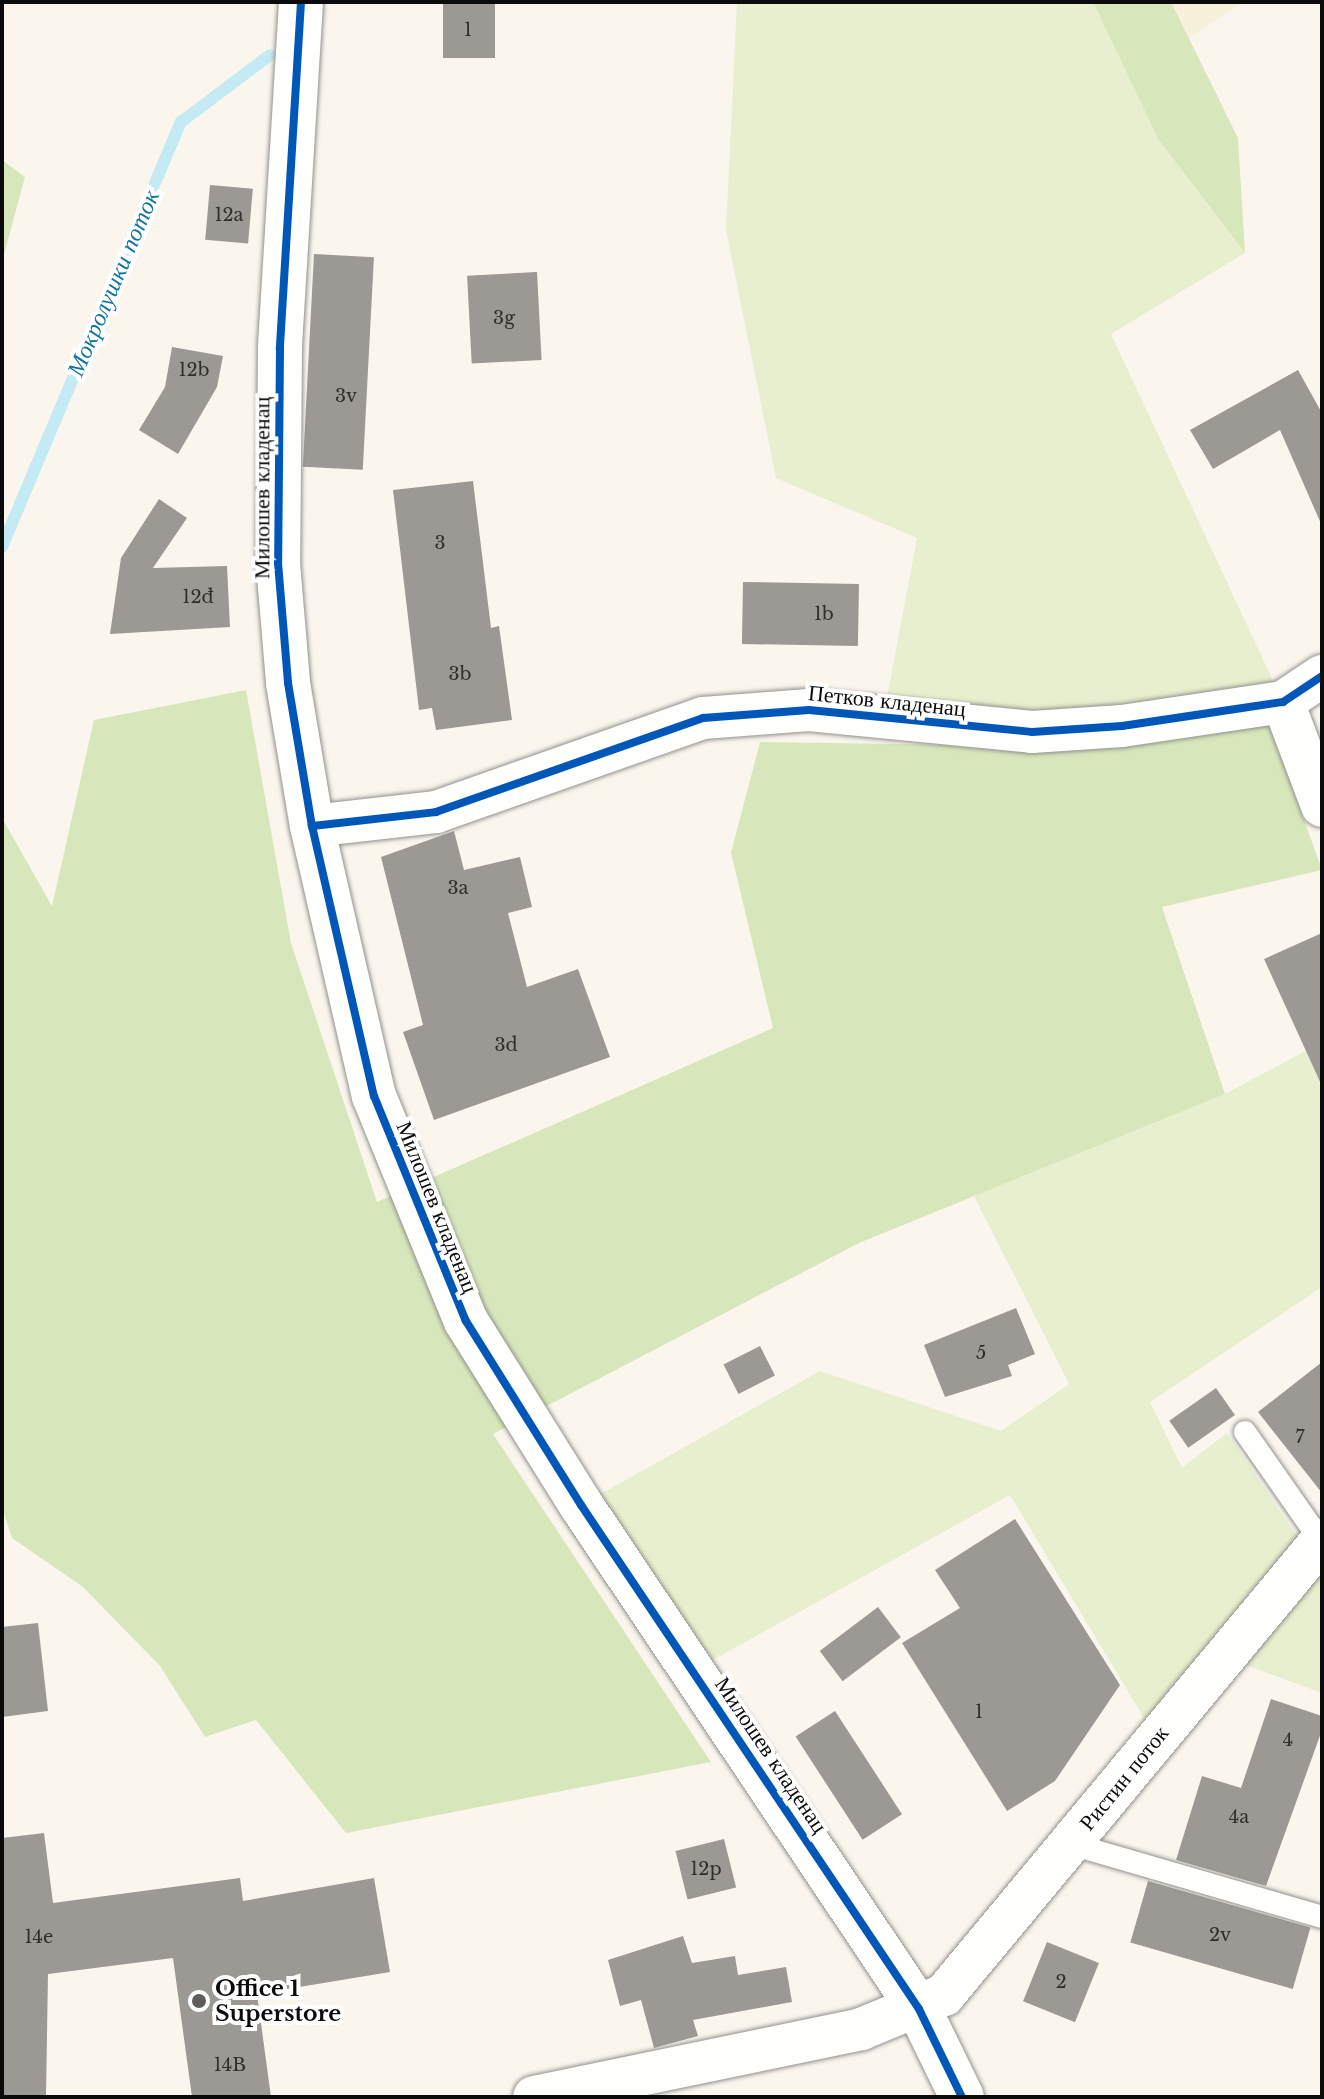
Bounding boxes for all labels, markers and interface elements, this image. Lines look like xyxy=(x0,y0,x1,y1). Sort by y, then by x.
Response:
house number: 1 xyxy=(464,19,472,41)
water label: Мокролушки поток xyxy=(61,186,165,380)
house number: 12a xyxy=(214,204,244,226)
house number: 3g xyxy=(493,307,515,329)
house number: 12b xyxy=(179,359,209,381)
house number: 3v xyxy=(335,385,357,407)
street label: Милошев кладенац xyxy=(249,397,275,579)
house number: 3 xyxy=(434,532,446,554)
house number: 12đ xyxy=(182,586,214,608)
house number: 1b xyxy=(814,603,834,625)
house number: 3b xyxy=(449,663,471,685)
street label: Петков кладенац xyxy=(807,680,967,722)
house number: 3a xyxy=(447,877,469,899)
house number: 3d xyxy=(494,1034,518,1056)
street label: Милошев кладенац xyxy=(391,1117,483,1297)
house number: 5 xyxy=(976,1342,986,1364)
house number: 7 xyxy=(1295,1426,1305,1448)
street label: Милошев кладенац xyxy=(709,1672,833,1838)
house number: 1 xyxy=(975,1701,983,1723)
street label: Ристин поток xyxy=(1074,1720,1174,1836)
house number: 4 xyxy=(1283,1729,1293,1751)
house number: 4a xyxy=(1229,1806,1249,1828)
house number: 12p xyxy=(690,1858,722,1880)
house number: 2v xyxy=(1209,1924,1231,1946)
house number: 14e xyxy=(25,1926,53,1948)
house number: 2 xyxy=(1055,1971,1067,1993)
place label: Office 1 Superstore xyxy=(215,1975,341,2026)
marker: Office 1 Superstore xyxy=(190,1992,208,2010)
house number: 14B xyxy=(214,2054,246,2076)

